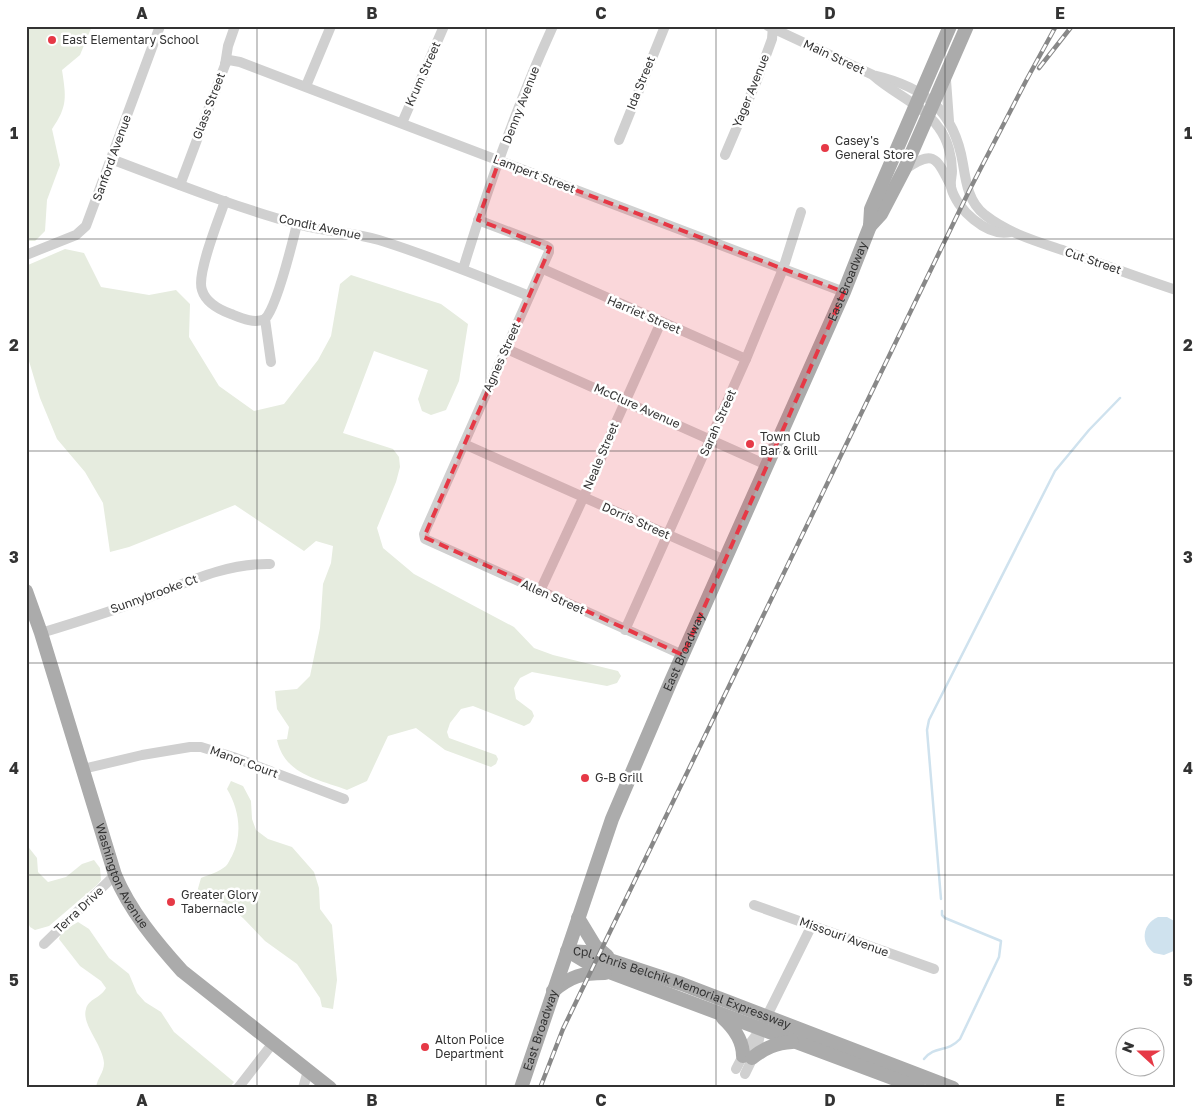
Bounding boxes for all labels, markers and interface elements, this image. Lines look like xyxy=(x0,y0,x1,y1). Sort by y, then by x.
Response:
text: A xyxy=(136,3,148,23)
text: B xyxy=(366,3,378,23)
text: C xyxy=(595,3,607,23)
text: D xyxy=(824,3,836,23)
text: E xyxy=(1055,3,1065,23)
place label: East Elementary School xyxy=(62,32,199,47)
marker: East Elementary School xyxy=(46,34,58,46)
street label: Main Street xyxy=(801,36,868,77)
street label: Krum Street xyxy=(402,39,444,109)
street label: Yager Avenue xyxy=(729,52,772,130)
street label: Ida Street xyxy=(623,54,658,112)
street label: Denny Avenue xyxy=(499,64,542,146)
street label: Glass Street xyxy=(189,70,228,141)
street label: Sanford Avenue xyxy=(89,113,134,203)
text: 1 xyxy=(10,123,18,143)
text: 1 xyxy=(1184,123,1192,143)
place label: Casey's General Store xyxy=(835,133,914,162)
marker: Casey's General Store xyxy=(819,142,831,154)
street label: Lampert Street xyxy=(491,151,578,196)
street label: Condit Avenue xyxy=(278,210,363,243)
street label: East Broadway xyxy=(824,239,870,323)
street label: Cut Street xyxy=(1063,244,1124,277)
street label: Harriet Street xyxy=(605,292,684,337)
street label: Agnes Street xyxy=(480,320,524,394)
text: 2 xyxy=(9,335,19,355)
text: 2 xyxy=(1183,335,1193,355)
street label: McClure Avenue xyxy=(592,380,683,431)
street label: Sarah Street xyxy=(696,387,739,459)
street label: Neale Street xyxy=(580,420,622,492)
place label: Town Club Bar & Grill xyxy=(760,429,820,458)
marker: Town Club Bar & Grill xyxy=(744,438,756,450)
street label: Dorris Street xyxy=(600,499,673,542)
text: 3 xyxy=(9,547,19,567)
text: 3 xyxy=(1183,547,1193,567)
street label: Sunnybrooke Ct xyxy=(108,571,200,616)
street label: Allen Street xyxy=(519,576,588,617)
street label: East Broadway xyxy=(660,610,708,693)
street label: Manor Court xyxy=(208,742,281,781)
text: 4 xyxy=(9,758,19,778)
text: 4 xyxy=(1183,758,1193,778)
place label: G-B Grill xyxy=(595,770,643,785)
marker: G-B Grill xyxy=(579,772,591,784)
street label: Washington Avenue xyxy=(93,821,152,931)
street label: Terra Drive xyxy=(51,883,107,936)
place label: Greater Glory Tabernacle xyxy=(181,887,259,916)
marker: Greater Glory Tabernacle xyxy=(165,896,177,908)
street label: Missouri Avenue xyxy=(797,913,891,960)
street label: Cpl. Chris Belchik Memorial Expressway xyxy=(572,943,793,1032)
text: 5 xyxy=(9,970,19,990)
text: 5 xyxy=(1183,970,1193,990)
street label: East Broadway xyxy=(519,987,561,1073)
north arrow xyxy=(1114,1026,1164,1076)
place label: Alton Police Department xyxy=(435,1032,504,1061)
text: N xyxy=(1118,1039,1137,1055)
marker: Alton Police Department xyxy=(419,1041,431,1053)
text: A xyxy=(136,1090,148,1110)
text: B xyxy=(366,1090,378,1110)
text: C xyxy=(595,1090,607,1110)
text: D xyxy=(824,1090,836,1110)
text: E xyxy=(1055,1090,1065,1110)

